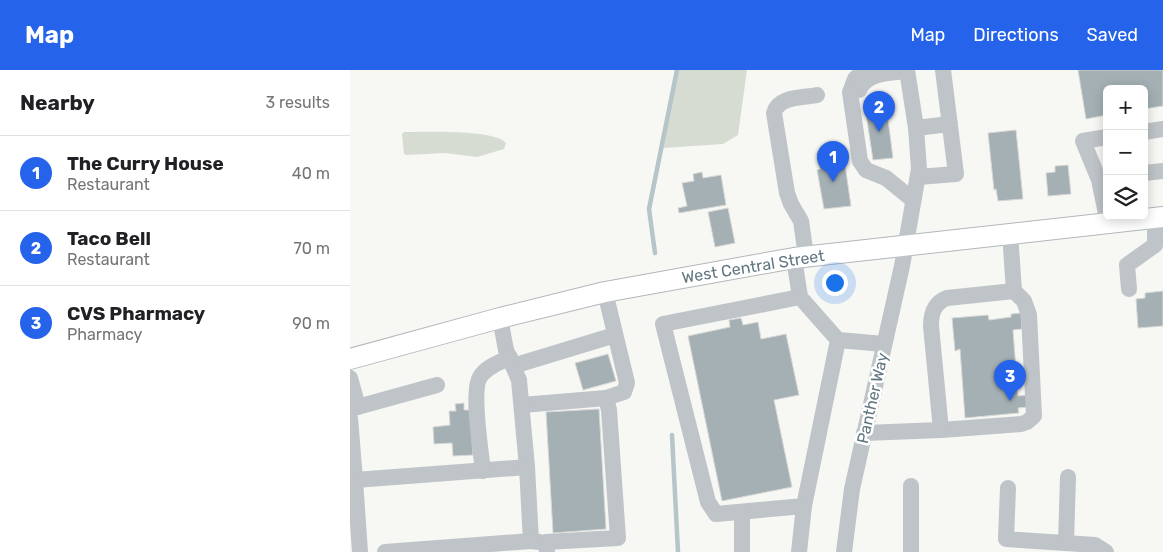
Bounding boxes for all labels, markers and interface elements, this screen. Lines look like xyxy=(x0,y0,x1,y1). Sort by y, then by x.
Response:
text: Map xyxy=(25,21,74,49)
text: Map xyxy=(910,24,945,46)
text: Directions xyxy=(973,24,1059,46)
text: Saved xyxy=(1087,24,1138,46)
map controls xyxy=(1103,85,1148,220)
button: + xyxy=(1103,85,1148,130)
text: Nearby xyxy=(20,90,95,115)
pin: 2 xyxy=(863,91,895,132)
text: 3 results xyxy=(265,93,330,112)
button: − xyxy=(1103,130,1148,175)
pin: 1 xyxy=(817,141,849,182)
text: The Curry House xyxy=(67,152,224,175)
text: 1 xyxy=(32,164,40,183)
text: 40 m xyxy=(292,164,330,183)
text: Restaurant xyxy=(67,175,150,194)
button: layers xyxy=(1103,175,1148,220)
text: Taco Bell xyxy=(67,227,151,250)
text: 2 xyxy=(31,239,41,258)
text: 70 m xyxy=(293,239,330,258)
street label: West Central Street xyxy=(680,246,826,287)
text: Restaurant xyxy=(67,250,150,269)
your location xyxy=(822,270,848,296)
text: CVS Pharmacy xyxy=(67,302,205,325)
text: 3 xyxy=(31,314,41,333)
text: 90 m xyxy=(292,314,330,333)
text: Pharmacy xyxy=(67,325,142,344)
street label: Panther Way xyxy=(853,351,892,445)
pin: 3 xyxy=(994,360,1026,401)

